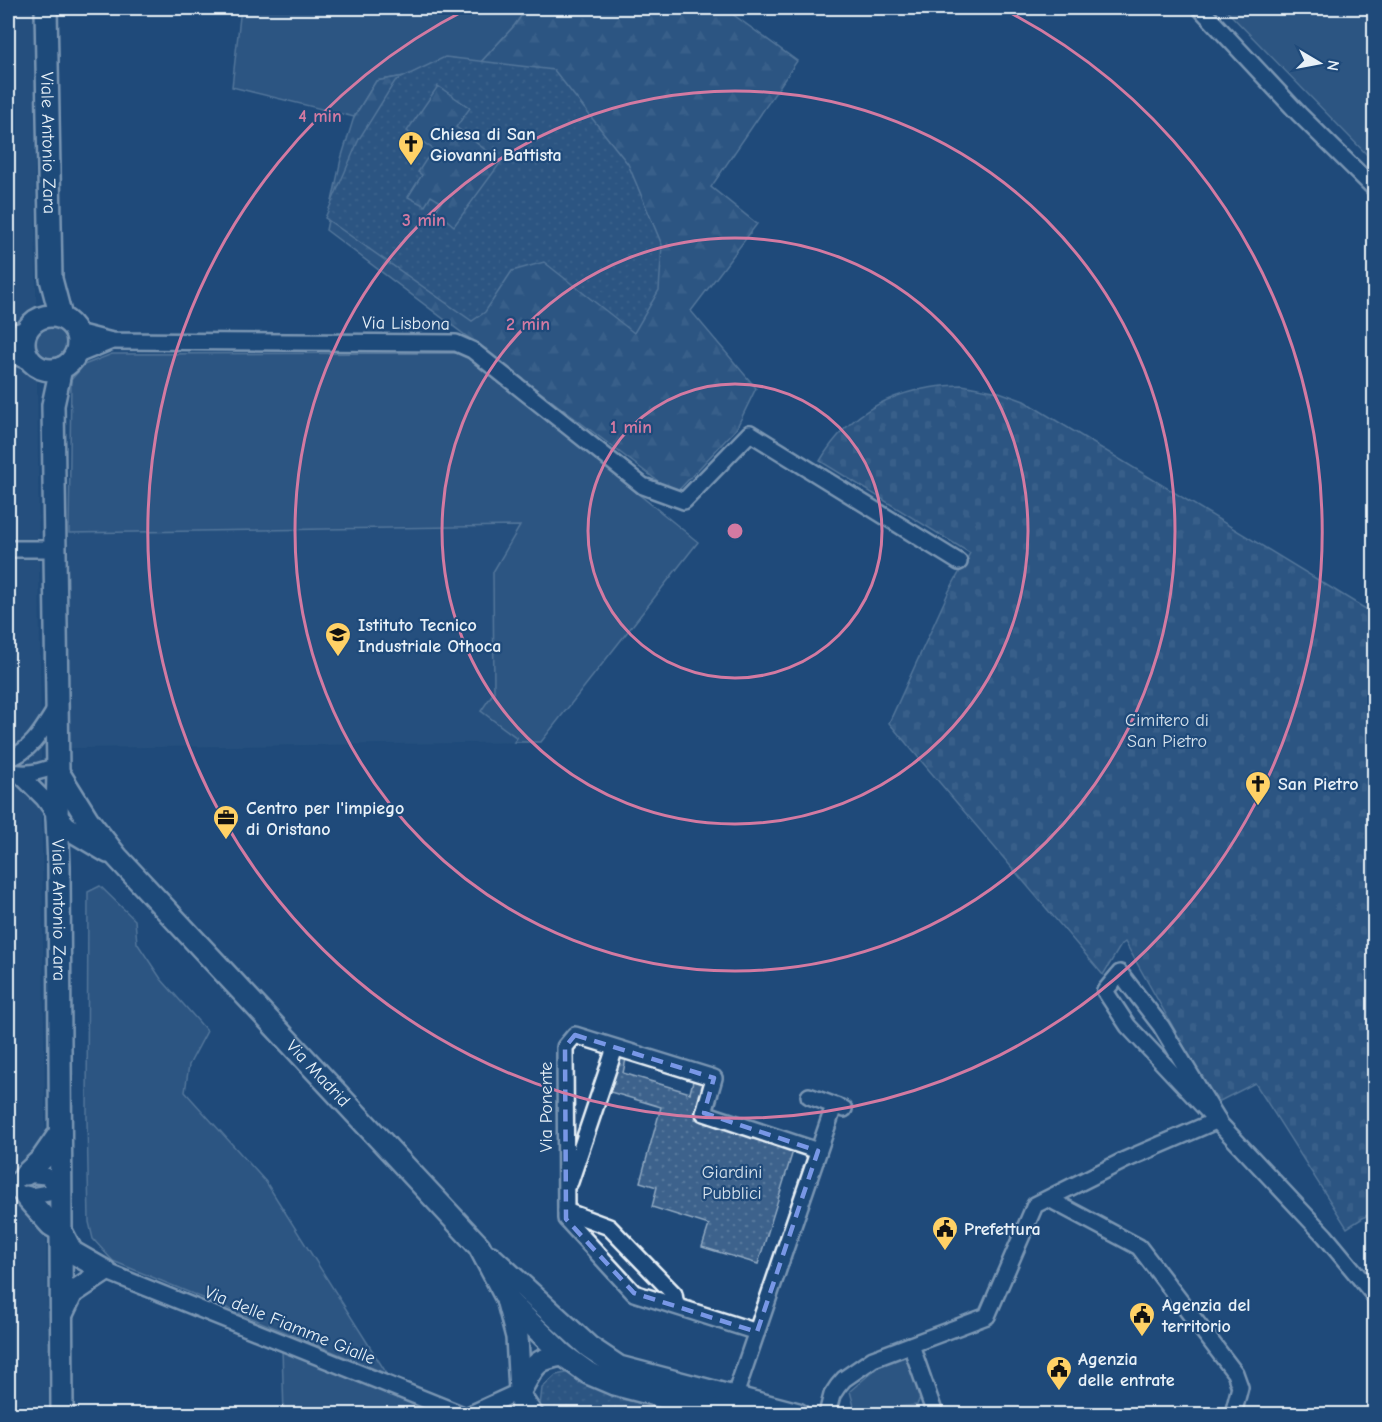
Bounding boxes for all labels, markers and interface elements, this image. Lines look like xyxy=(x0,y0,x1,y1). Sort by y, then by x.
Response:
north arrow xyxy=(1289,33,1349,93)
text: N xyxy=(1323,59,1343,72)
street label: Viale Antonio Zara xyxy=(36,72,60,214)
text: 4 min xyxy=(298,106,342,127)
place label: Chiesa di San Giovanni Battista xyxy=(430,124,562,166)
church icon: Chiesa di San Giovanni Battista xyxy=(396,129,426,167)
text: 3 min xyxy=(402,210,446,231)
street label: Via Lisbona xyxy=(362,312,450,335)
text: 2 min xyxy=(506,314,550,335)
text: 1 min xyxy=(610,417,652,438)
centre of rings xyxy=(725,521,745,541)
place label: Istituto Tecnico Industriale Othoca xyxy=(358,615,501,657)
school or university icon: Istituto Tecnico Industriale Othoca xyxy=(323,620,353,658)
park label: Cimitero di San Pietro xyxy=(1125,710,1209,752)
church icon: San Pietro xyxy=(1243,769,1273,807)
place label: San Pietro xyxy=(1278,774,1359,795)
place label: Centro per l'impiego di Oristano xyxy=(246,798,404,840)
office icon: Centro per l'impiego di Oristano xyxy=(211,803,241,841)
street label: Viale Antonio Zara xyxy=(47,839,70,981)
street label: Via Madrid xyxy=(282,1036,354,1111)
street label: Via Ponente xyxy=(536,1062,557,1152)
park label: Giardini Pubblici xyxy=(702,1162,762,1204)
public building icon: Prefettura xyxy=(930,1214,960,1252)
place label: Prefettura xyxy=(964,1219,1041,1240)
street label: Via delle Fiamme Gialle xyxy=(201,1282,378,1369)
place label: Agenzia del territorio xyxy=(1161,1295,1251,1337)
public building icon: Agenzia del territorio xyxy=(1127,1300,1157,1338)
place label: Agenzia delle entrate xyxy=(1078,1349,1175,1391)
public building icon: Agenzia delle entrate xyxy=(1044,1354,1074,1392)

